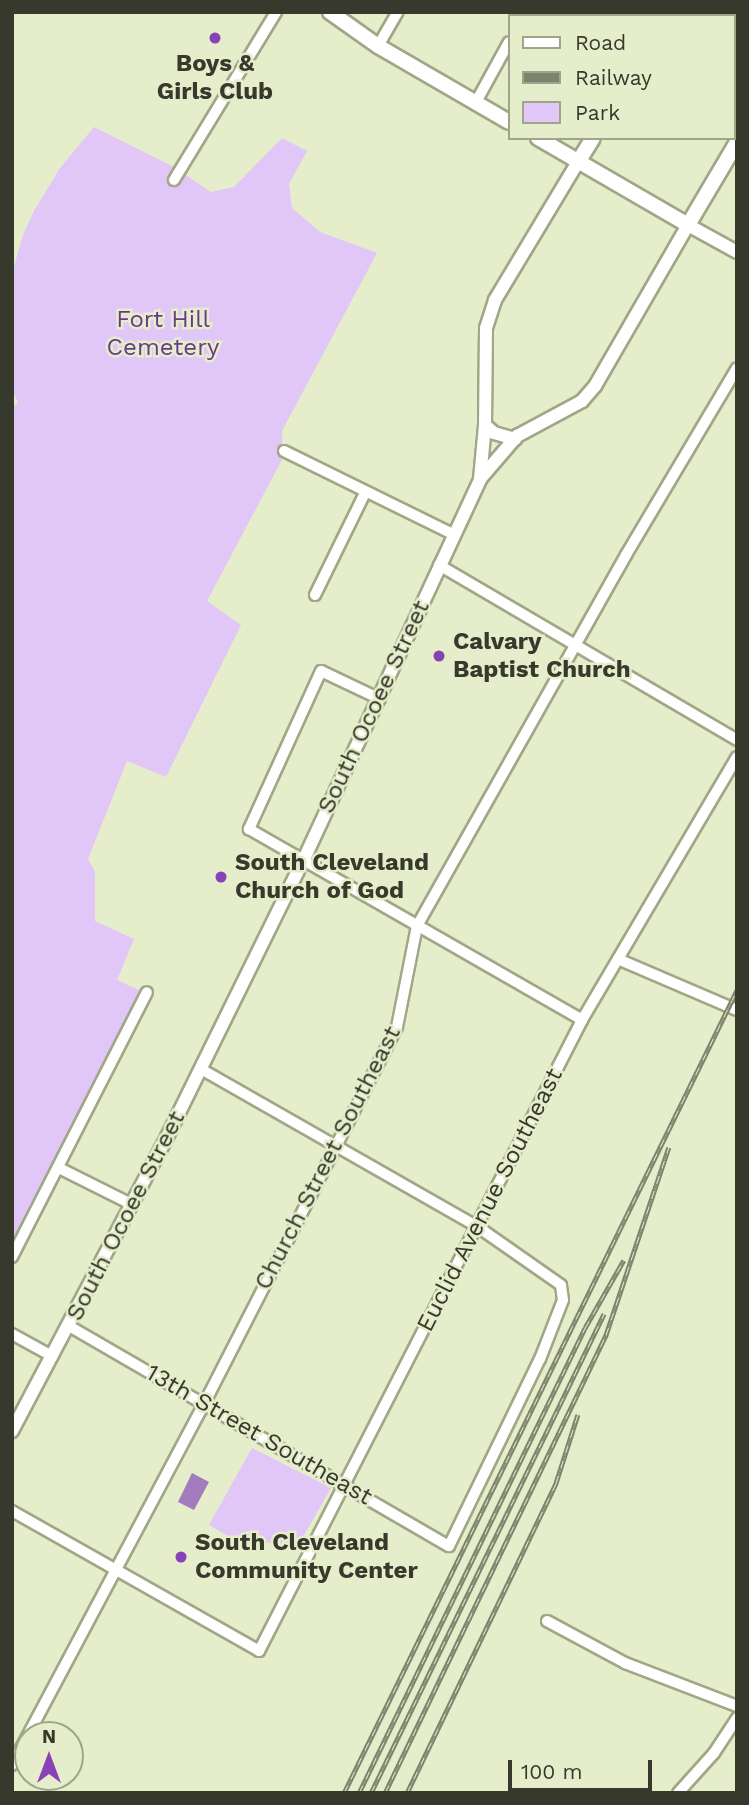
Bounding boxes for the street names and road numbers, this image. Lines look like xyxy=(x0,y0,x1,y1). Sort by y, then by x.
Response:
street label: South Ocoee Street xyxy=(312,596,436,818)
street label: Church Street Southeast xyxy=(249,1021,407,1295)
street label: Euclid Avenue Southeast xyxy=(411,1063,569,1337)
street label: South Ocoee Street xyxy=(61,1106,191,1326)
street label: 13th Street Southeast xyxy=(141,1358,377,1512)

